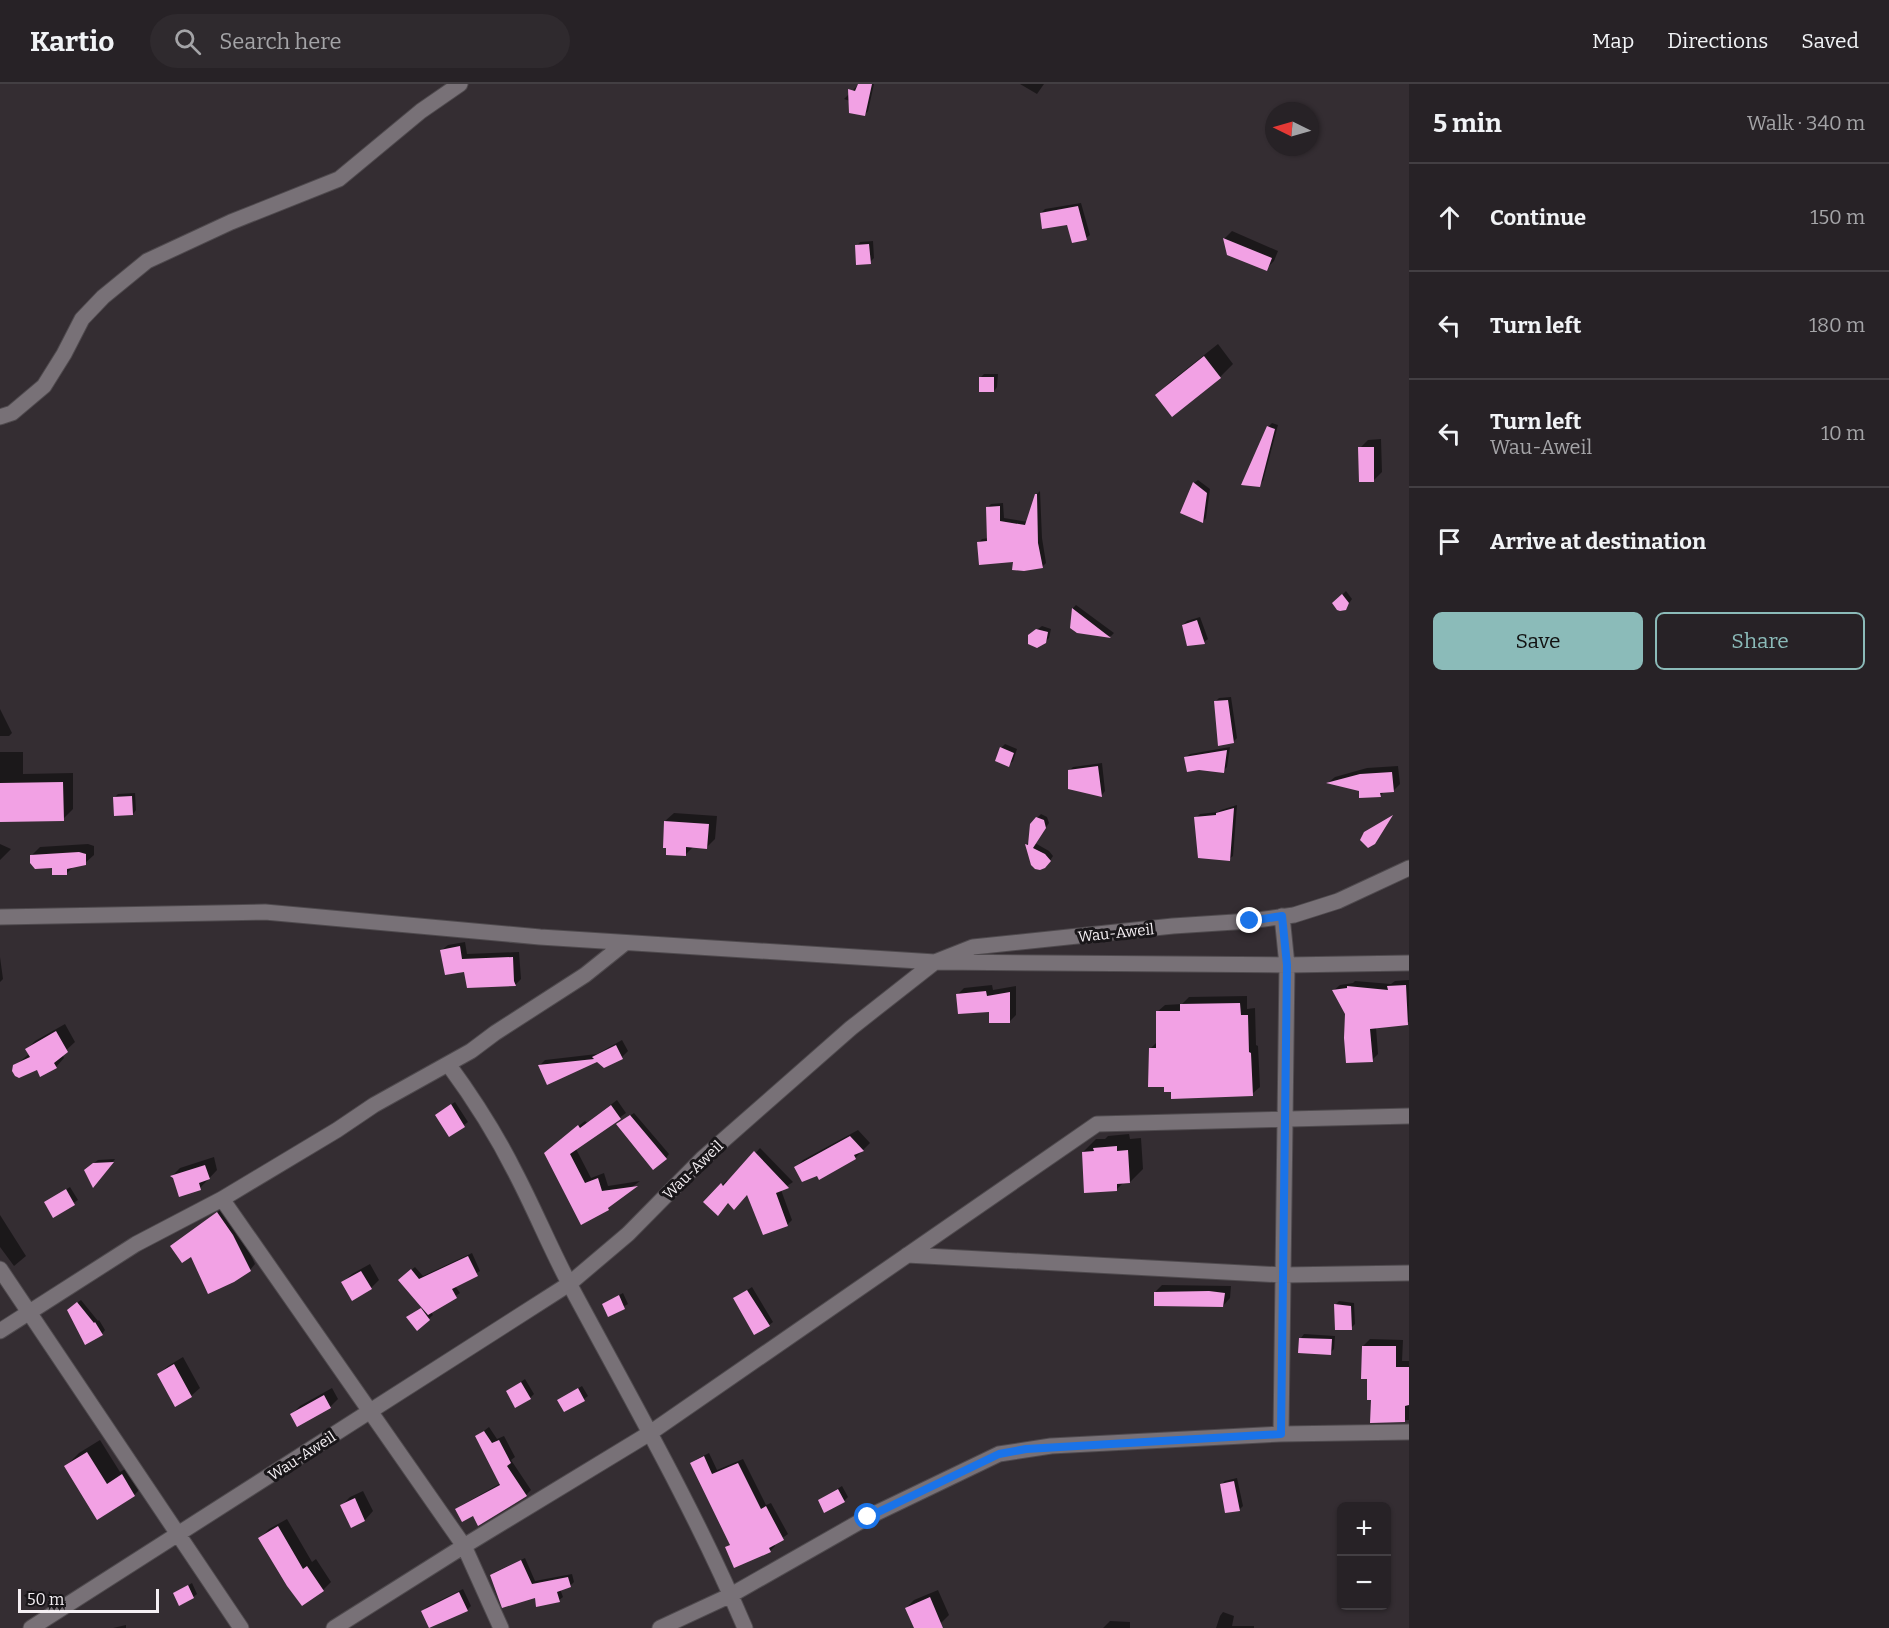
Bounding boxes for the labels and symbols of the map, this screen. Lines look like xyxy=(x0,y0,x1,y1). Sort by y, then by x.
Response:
north arrow xyxy=(1265,102,1319,156)
route end xyxy=(1236,907,1262,933)
street label: Wau-Aweil xyxy=(1077,920,1155,946)
street label: Wau-Aweil xyxy=(659,1137,727,1203)
street label: Wau-Aweil xyxy=(265,1428,339,1484)
route start xyxy=(854,1503,880,1529)
scale bar xyxy=(18,1586,159,1614)

